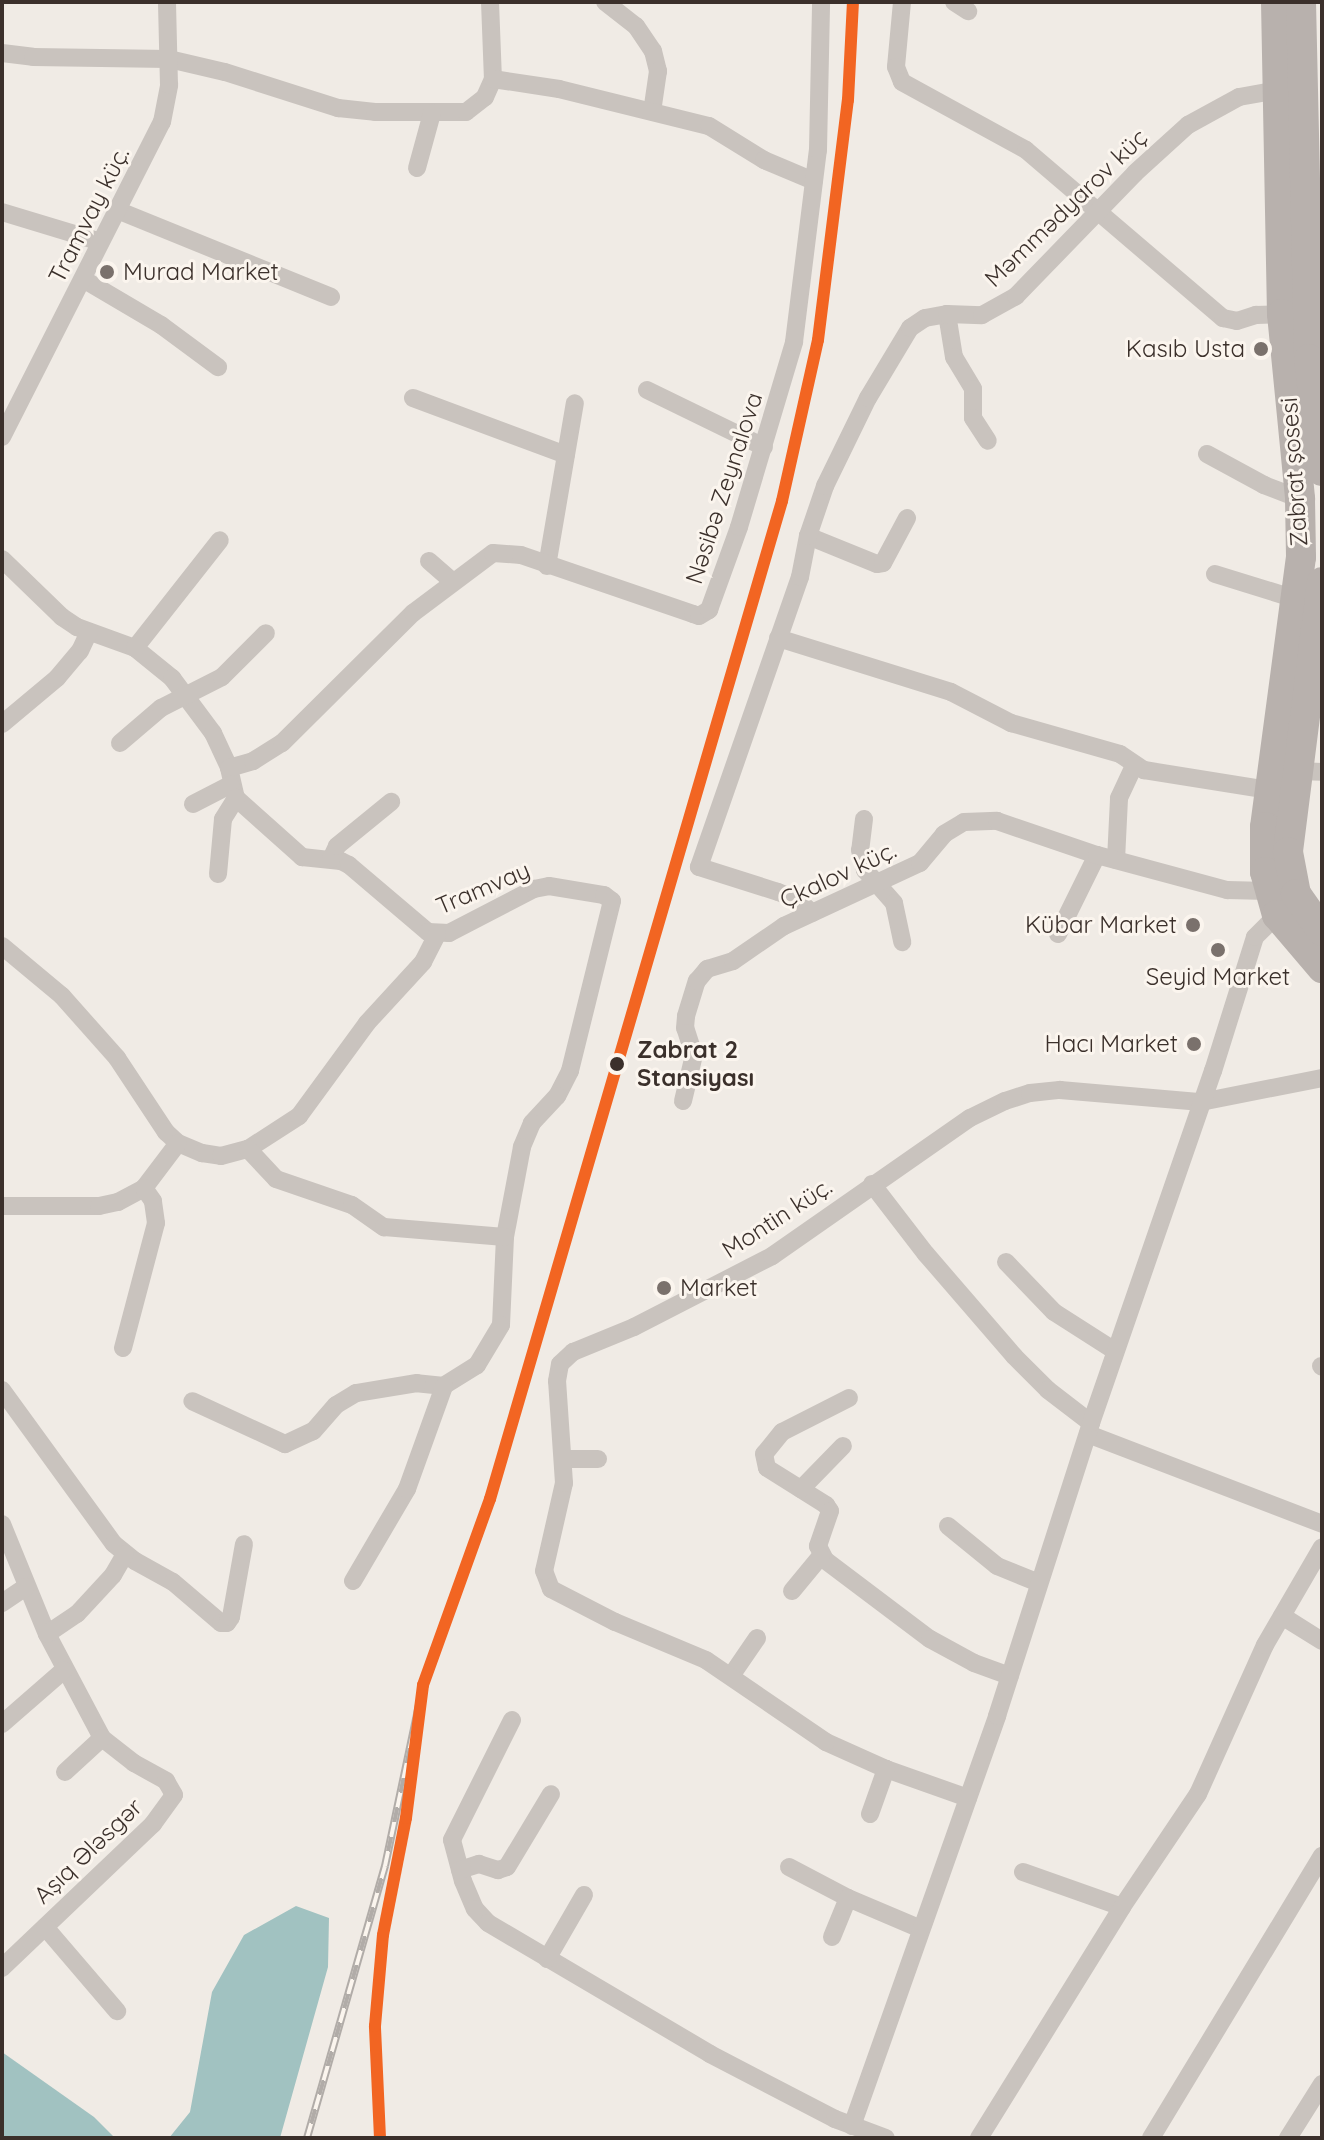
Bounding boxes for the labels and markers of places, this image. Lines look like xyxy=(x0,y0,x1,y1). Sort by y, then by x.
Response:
place label: Murad Market xyxy=(123,258,279,286)
marker: Murad Market xyxy=(98,263,116,281)
place label: Kasıb Usta xyxy=(1126,335,1245,363)
marker: Kasıb Usta xyxy=(1252,340,1270,358)
place label: Kübar Market xyxy=(1025,911,1177,939)
marker: Kübar Market xyxy=(1184,916,1202,934)
marker: Seyid Market xyxy=(1209,941,1227,959)
place label: Seyid Market xyxy=(1146,963,1290,991)
place label: Hacı Market xyxy=(1044,1030,1178,1058)
marker: Hacı Market xyxy=(1185,1035,1203,1053)
place label: Zabrat 2 Stansiyası xyxy=(637,1036,754,1092)
marker: Zabrat 2 Stansiyası xyxy=(604,1051,630,1077)
place label: Market xyxy=(680,1274,758,1302)
marker: Market xyxy=(655,1279,673,1297)

